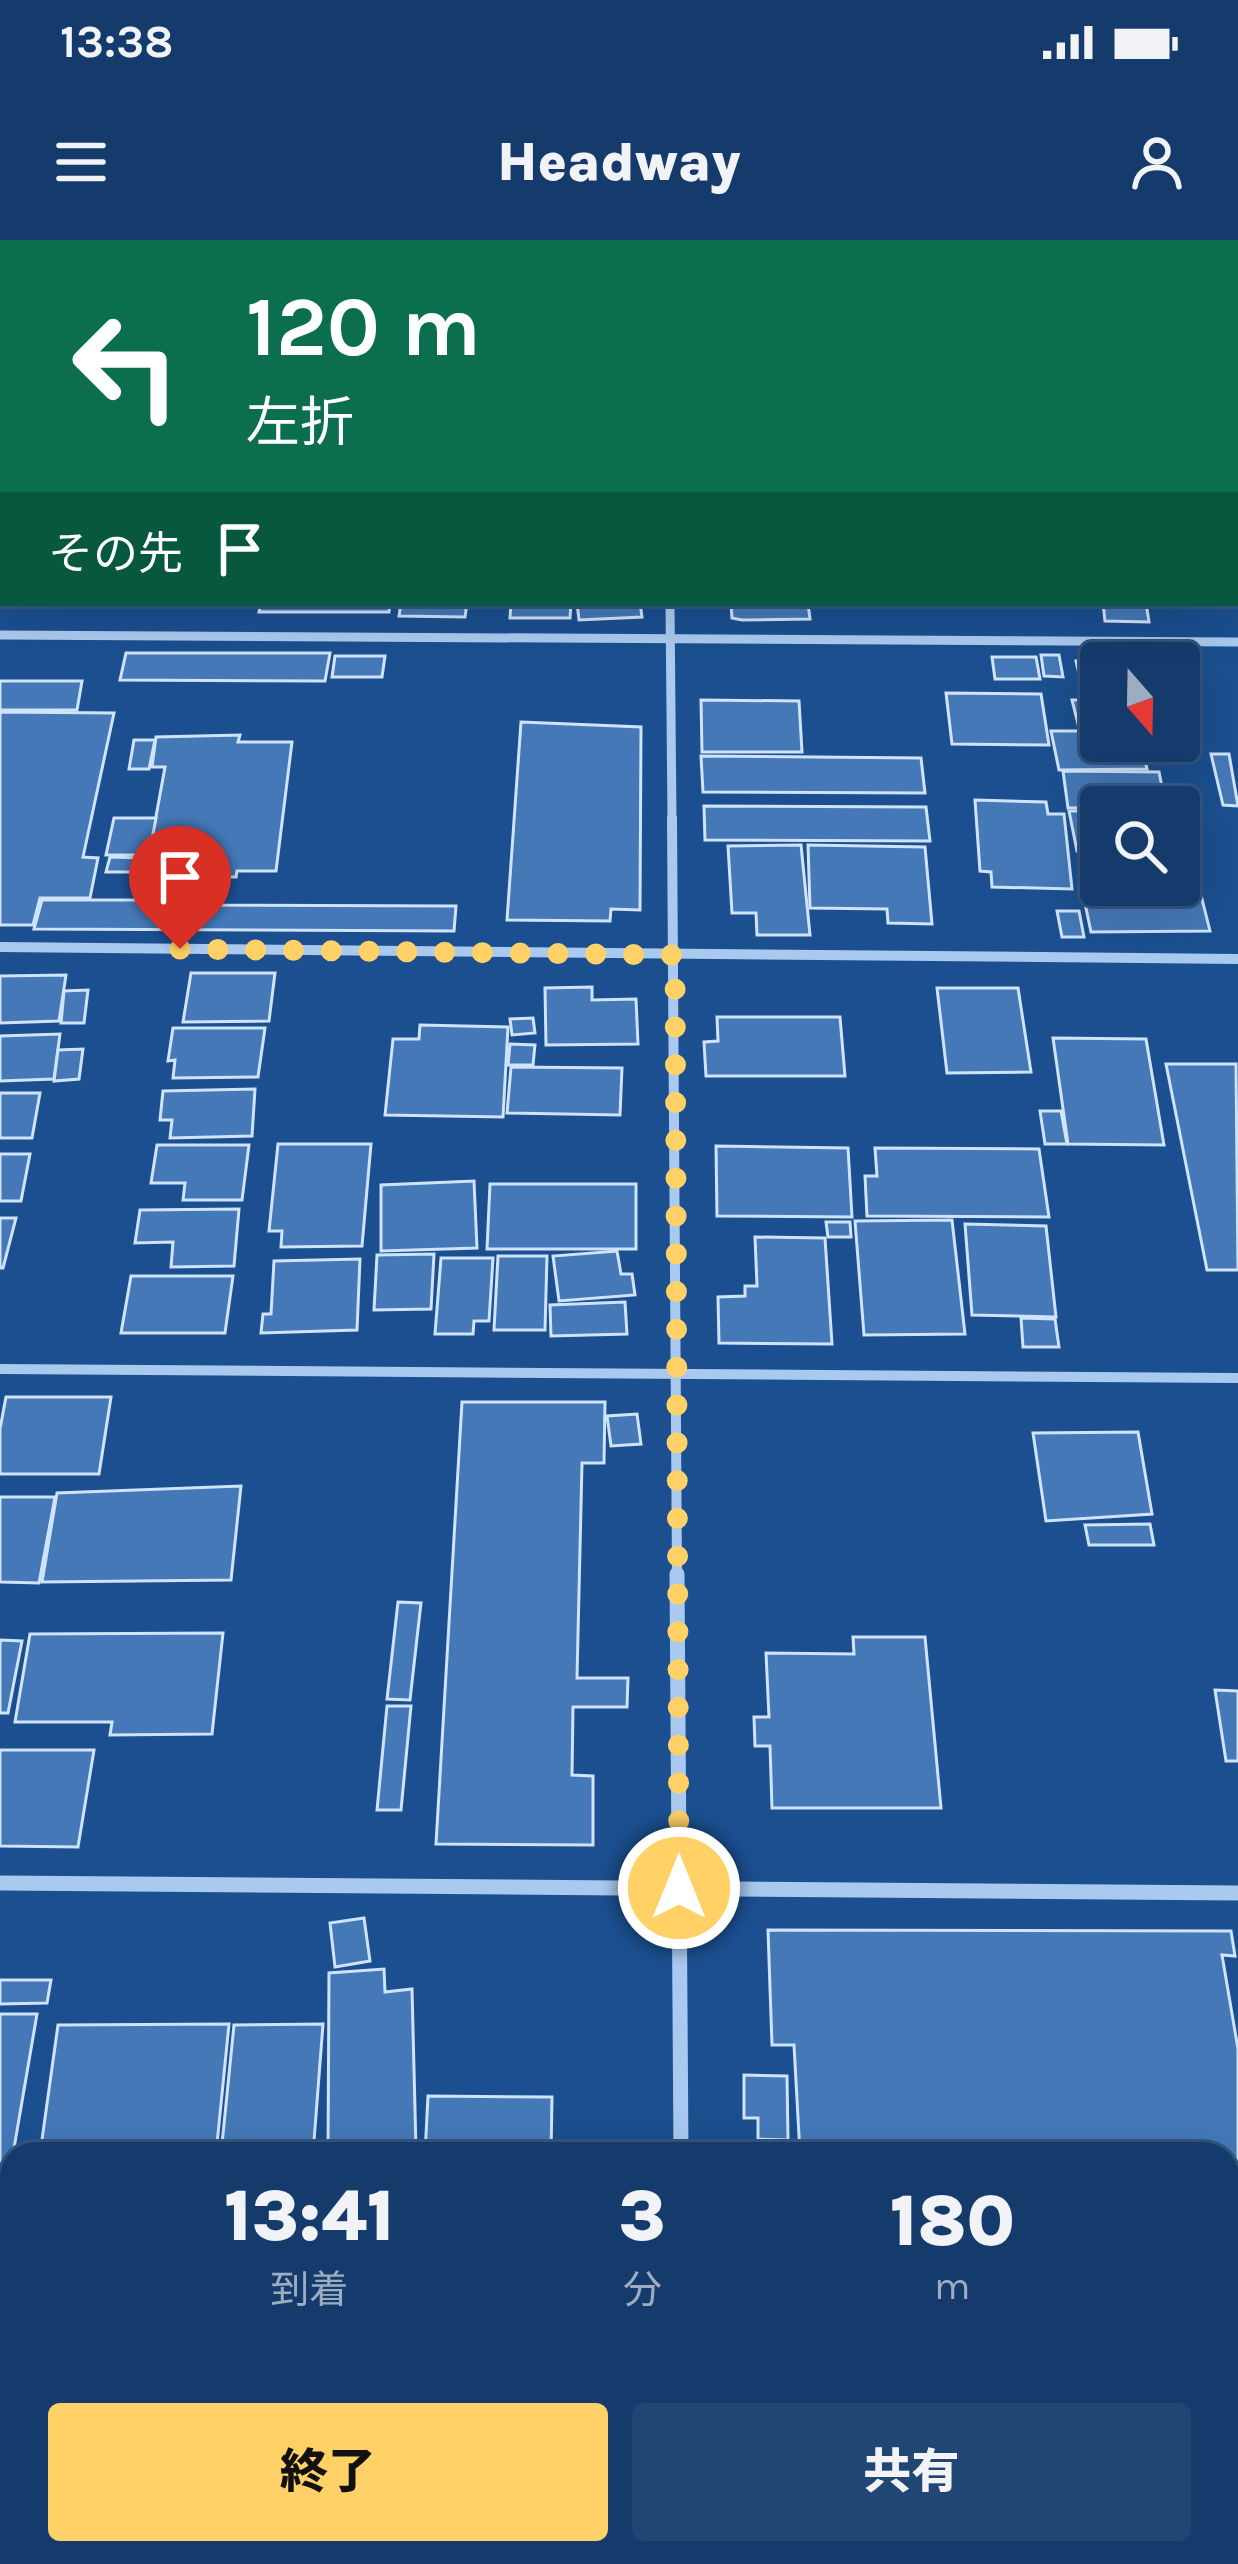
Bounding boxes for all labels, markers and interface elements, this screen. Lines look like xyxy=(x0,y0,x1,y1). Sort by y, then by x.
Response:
text: 13:38 xyxy=(60,16,173,68)
icon: menu xyxy=(48,129,114,195)
icon: person xyxy=(1124,129,1190,195)
text: Headway xyxy=(497,130,741,194)
text: 120 m xyxy=(246,278,481,376)
icon: left xyxy=(48,288,204,444)
text: 左折 xyxy=(246,391,354,455)
icon: arrive xyxy=(207,516,273,582)
text: その先 xyxy=(48,528,183,580)
north arrow xyxy=(1080,642,1200,762)
map controls xyxy=(1080,642,1200,906)
button: search xyxy=(1080,786,1200,906)
pin xyxy=(129,826,231,949)
icon: arrive xyxy=(147,844,213,910)
position arrow xyxy=(616,1825,742,1951)
text: 13:41 xyxy=(224,2174,395,2258)
text: 3 xyxy=(619,2174,666,2258)
text: 180 xyxy=(890,2179,1015,2263)
text: m xyxy=(934,2263,971,2309)
text: 到着 xyxy=(270,2267,348,2313)
text: 分 xyxy=(623,2267,662,2313)
button: 終了 xyxy=(48,2403,608,2541)
button: 共有 xyxy=(632,2403,1191,2541)

